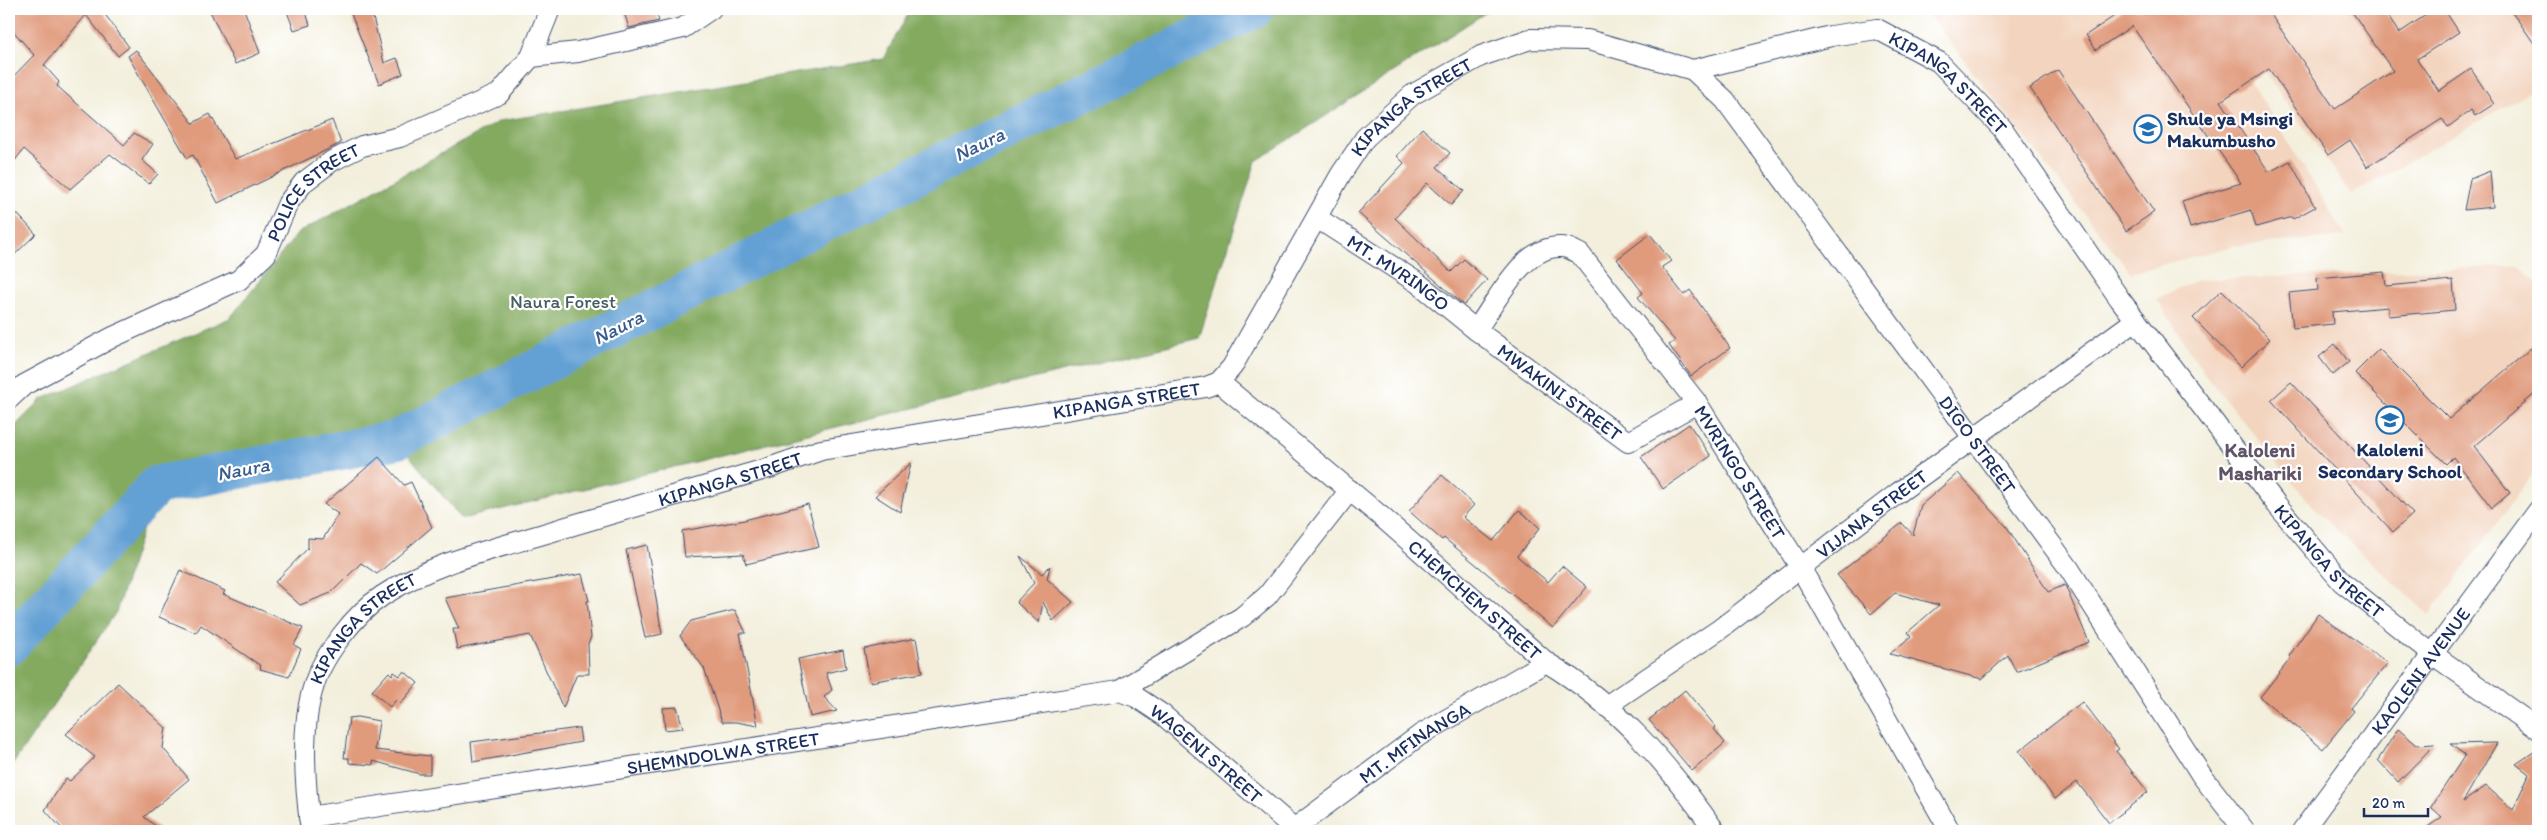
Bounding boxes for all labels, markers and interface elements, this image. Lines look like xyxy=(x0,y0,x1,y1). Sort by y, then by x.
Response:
street label: KIPANGA STREET xyxy=(1885,26,2013,138)
street label: KIPANGA STREET xyxy=(1345,52,1476,160)
place label: Shule ya Msingi Makumbusho xyxy=(2167,107,2293,152)
school or university icon: Shule ya Msingi Makumbusho xyxy=(2133,114,2163,144)
water label: Naura xyxy=(950,121,1009,166)
street label: POLICE STREET xyxy=(261,138,364,245)
street label: MT. MVRINGO xyxy=(1343,229,1454,316)
park label: Naura Forest xyxy=(510,290,616,313)
water label: Naura xyxy=(589,304,648,350)
street label: MWAKINI STREET xyxy=(1493,338,1627,446)
street label: KIPANGA STREET xyxy=(1051,377,1202,423)
street label: DIGO STREET xyxy=(1934,391,2022,498)
street label: MVRINGO STREET xyxy=(1690,401,1791,543)
school or university icon: Kaloleni Secondary School xyxy=(2375,405,2405,435)
district label: Kaloleni Mashariki xyxy=(2218,438,2302,485)
place label: Kaloleni Secondary School xyxy=(2318,438,2463,483)
street label: KIPANGA STREET xyxy=(655,446,805,511)
water label: Naura xyxy=(215,452,272,486)
street label: VIJANA STREET xyxy=(1811,464,1932,563)
street label: KIPANGA STREET xyxy=(2270,499,2389,623)
street label: CHEMCHEM STREET xyxy=(1404,534,1547,665)
street label: KIPANGA STREET xyxy=(304,567,420,687)
street label: KAOLENI AVENUE xyxy=(2366,602,2475,739)
street label: MT. MFINANGA xyxy=(1354,697,1474,788)
street label: WAGENI STREET xyxy=(1146,698,1268,808)
street label: SHEMNDOLWA STREET xyxy=(625,726,821,779)
scale bar xyxy=(2364,785,2428,817)
text: 20 m xyxy=(2372,794,2406,812)

